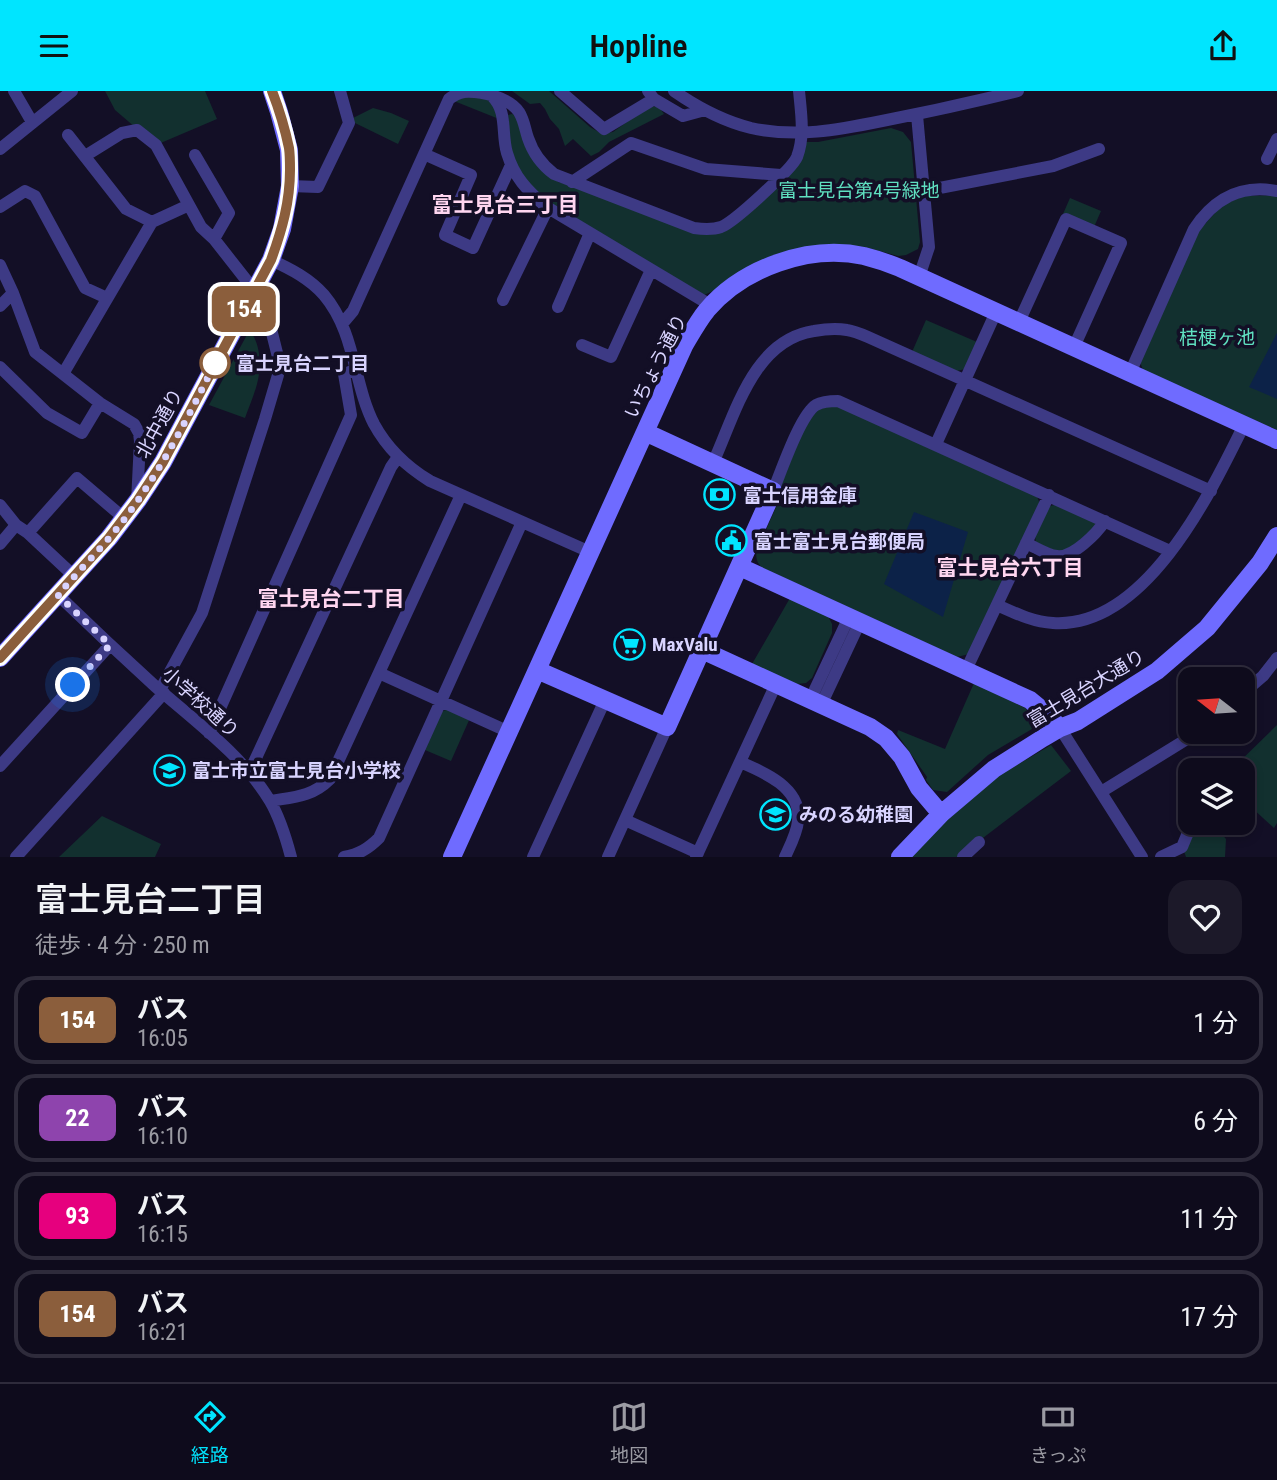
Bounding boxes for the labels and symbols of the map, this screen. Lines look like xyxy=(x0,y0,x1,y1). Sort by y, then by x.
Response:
park label: 富士見台第4号緑地 xyxy=(778,179,940,202)
district label: 富士見台三丁目 xyxy=(432,193,579,217)
line badge: 154 xyxy=(204,286,284,332)
street label: いちょう通り xyxy=(619,310,692,422)
park label: 桔梗ヶ池 xyxy=(1179,326,1255,349)
marker: 富士見台二丁目 xyxy=(200,348,230,378)
place label: 富士見台二丁目 xyxy=(236,352,369,375)
street label: 北中通り xyxy=(131,384,188,462)
bank icon: 富士信用金庫 xyxy=(703,478,737,512)
place label: 富士信用金庫 xyxy=(743,484,857,507)
public building icon: 富士富士見台郵便局 xyxy=(714,524,748,558)
place label: 富士富士見台郵便局 xyxy=(754,530,925,553)
district label: 富士見台六丁目 xyxy=(937,556,1084,580)
district label: 富士見台二丁目 xyxy=(258,587,405,611)
supermarket icon: MaxValu xyxy=(612,627,646,661)
place label: MaxValu xyxy=(652,633,718,656)
street label: 富士見台大通り xyxy=(1023,644,1149,733)
street label: 小学校通り xyxy=(158,662,244,743)
your location xyxy=(55,667,90,702)
north arrow xyxy=(1178,667,1255,744)
school or university icon: 富士市立富士見台小学校 xyxy=(152,753,186,787)
place label: 富士市立富士見台小学校 xyxy=(192,759,401,782)
school or university icon: みのる幼稚園 xyxy=(759,797,793,831)
place label: みのる幼稚園 xyxy=(799,803,913,826)

